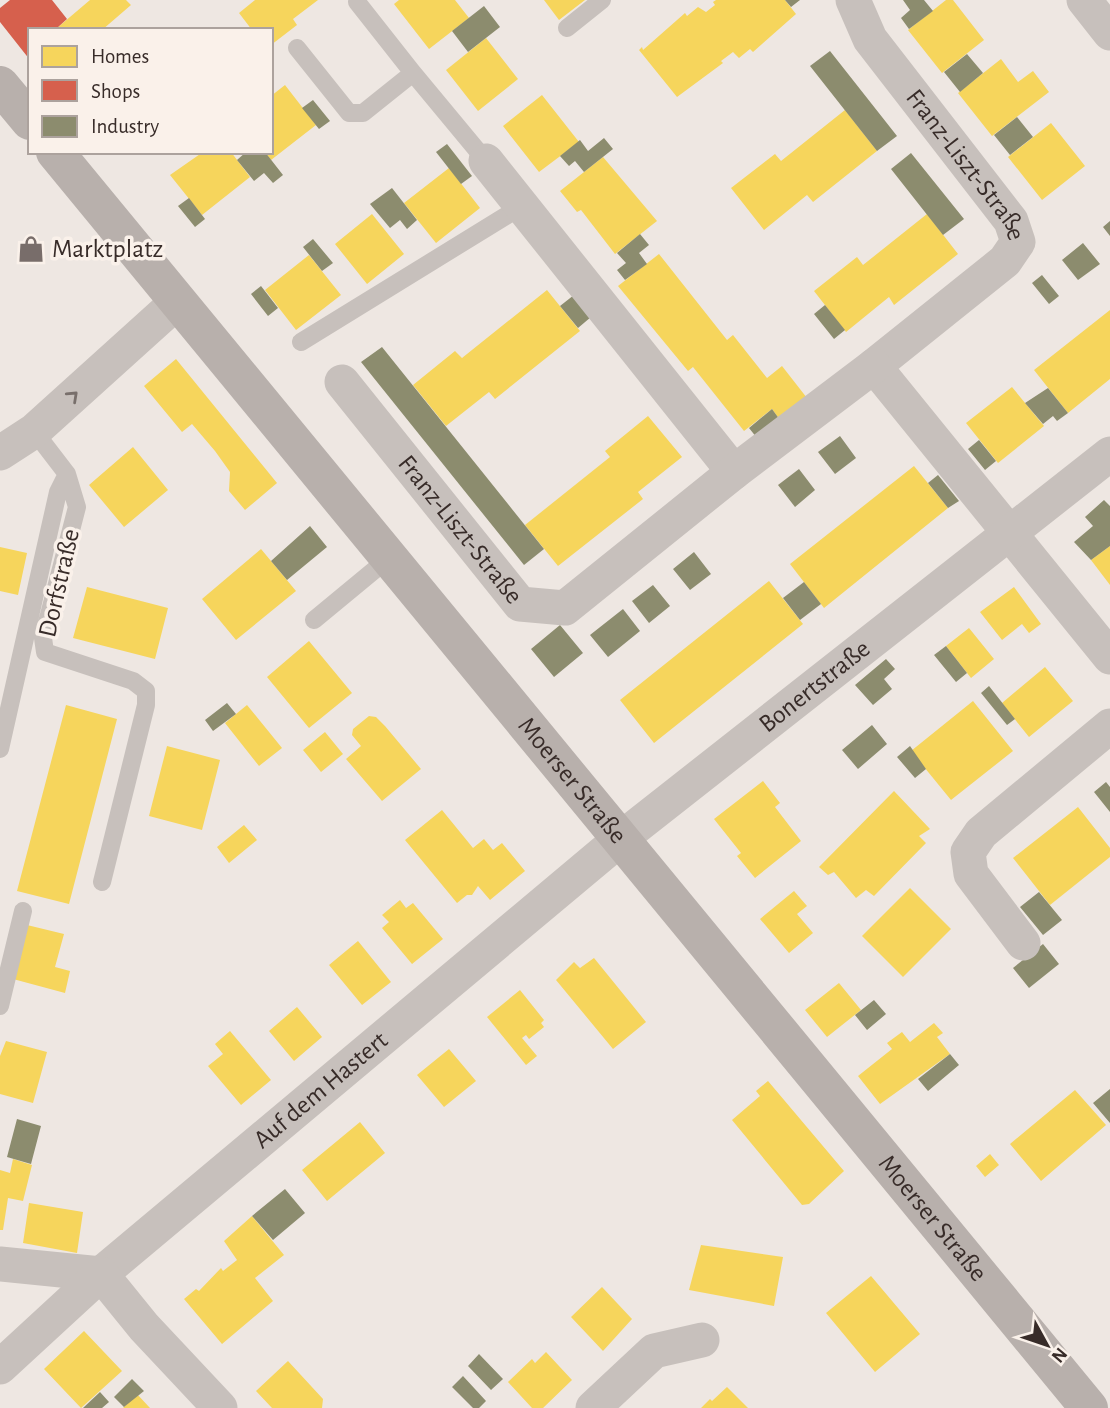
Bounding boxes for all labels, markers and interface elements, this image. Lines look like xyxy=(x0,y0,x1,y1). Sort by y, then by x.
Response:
legend xyxy=(28,28,273,154)
text: Homes xyxy=(91,46,149,67)
text: Shops xyxy=(91,81,140,102)
street label: Franz-Liszt-Straße xyxy=(901,84,1029,243)
text: Industry xyxy=(91,116,159,137)
shop icon: Marktplatz xyxy=(16,234,46,264)
place label: Marktplatz xyxy=(52,236,163,262)
one-way arrow xyxy=(65,391,78,404)
street label: Franz-Liszt-Straße xyxy=(393,450,527,609)
street label: Dorfstraße xyxy=(34,526,84,640)
street label: Bonertstraße xyxy=(754,635,875,738)
street label: Moerser Straße xyxy=(513,712,632,848)
street label: Auf dem Hastert xyxy=(249,1027,393,1153)
street label: Moerser Straße xyxy=(874,1150,992,1286)
north arrow xyxy=(1012,1310,1082,1380)
text: N xyxy=(1047,1344,1070,1366)

